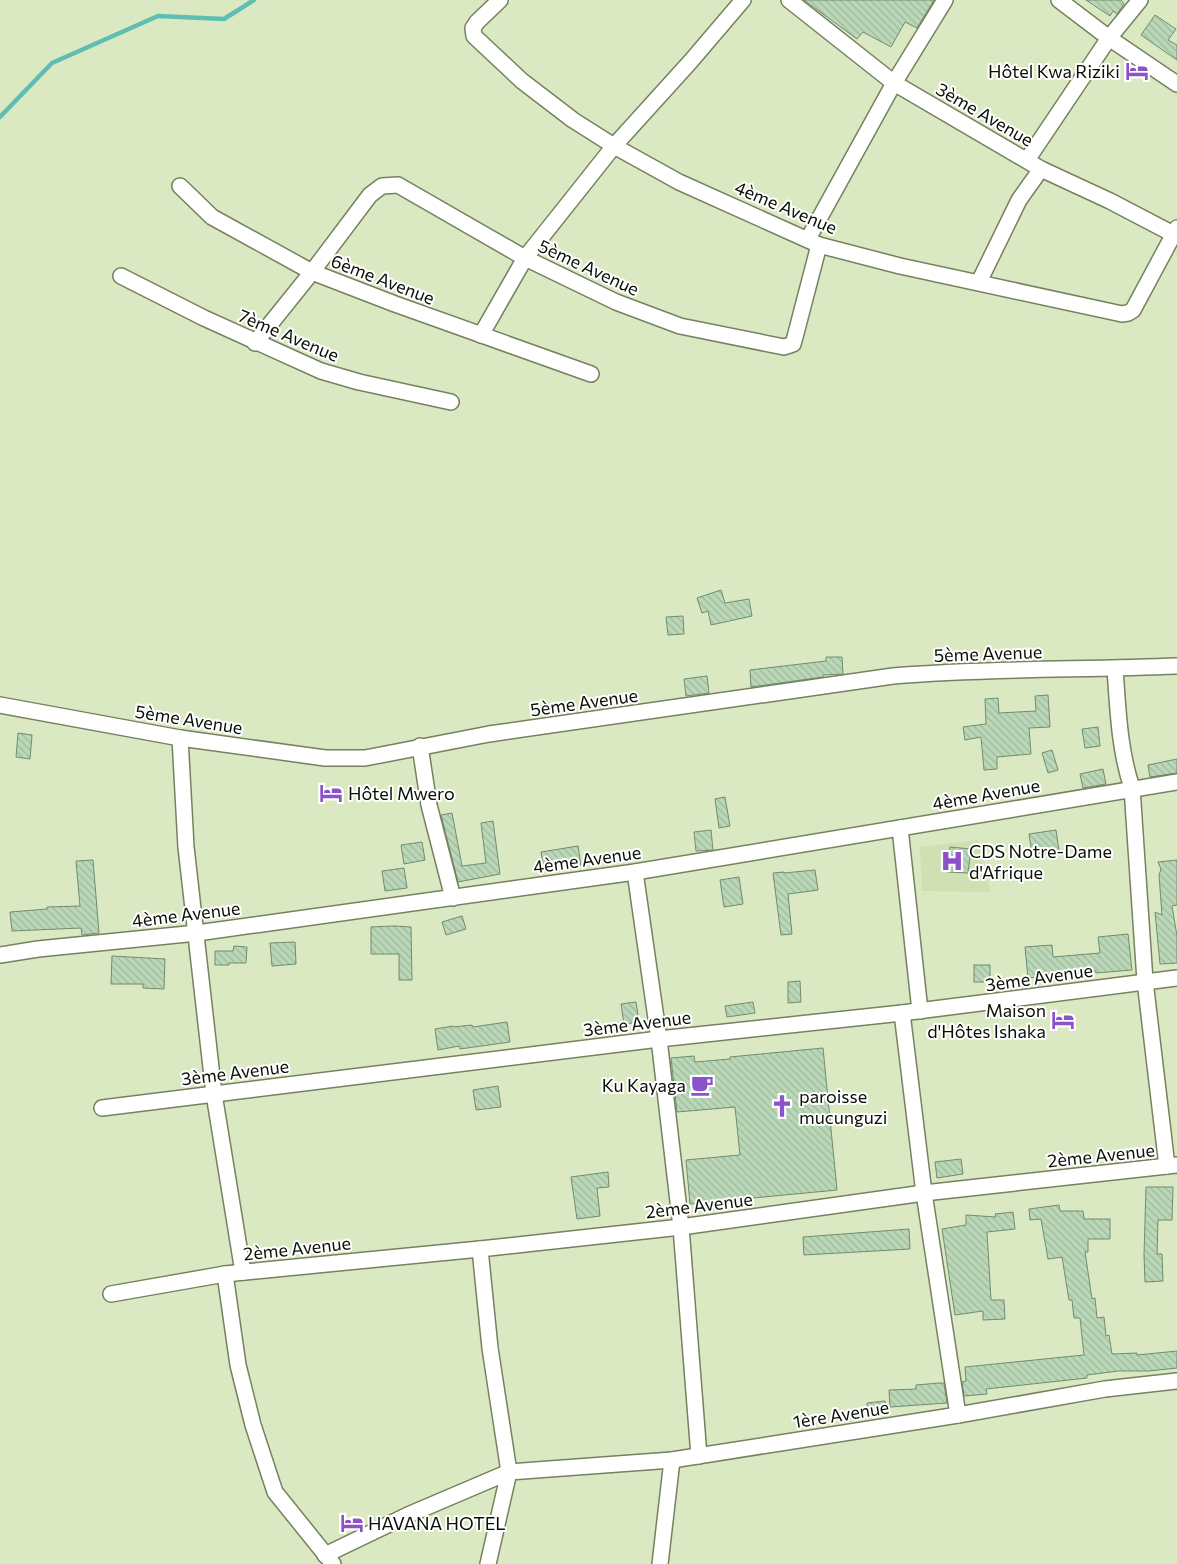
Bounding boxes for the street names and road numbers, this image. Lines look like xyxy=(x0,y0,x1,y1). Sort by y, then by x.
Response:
street label: 3ème Avenue xyxy=(933,77,1037,151)
street label: 4ème Avenue xyxy=(732,176,840,238)
street label: 5ème Avenue xyxy=(535,234,643,300)
street label: 6ème Avenue xyxy=(328,249,438,309)
street label: 7ème Avenue xyxy=(235,304,343,366)
street label: 5ème Avenue xyxy=(933,640,1043,666)
street label: 5ème Avenue xyxy=(529,684,639,720)
street label: 5ème Avenue xyxy=(134,700,244,738)
street label: 4ème Avenue xyxy=(930,774,1042,814)
street label: 4ème Avenue xyxy=(532,841,642,877)
street label: 4ème Avenue xyxy=(131,896,241,932)
street label: 3ème Avenue xyxy=(984,959,1094,995)
street label: 3ème Avenue xyxy=(582,1005,692,1041)
street label: 3ème Avenue xyxy=(180,1054,290,1090)
street label: 2ème Avenue xyxy=(1046,1138,1156,1172)
street label: 2ème Avenue xyxy=(644,1187,754,1223)
street label: 2ème Avenue xyxy=(242,1231,352,1265)
street label: 1ère Avenue xyxy=(791,1396,891,1432)

